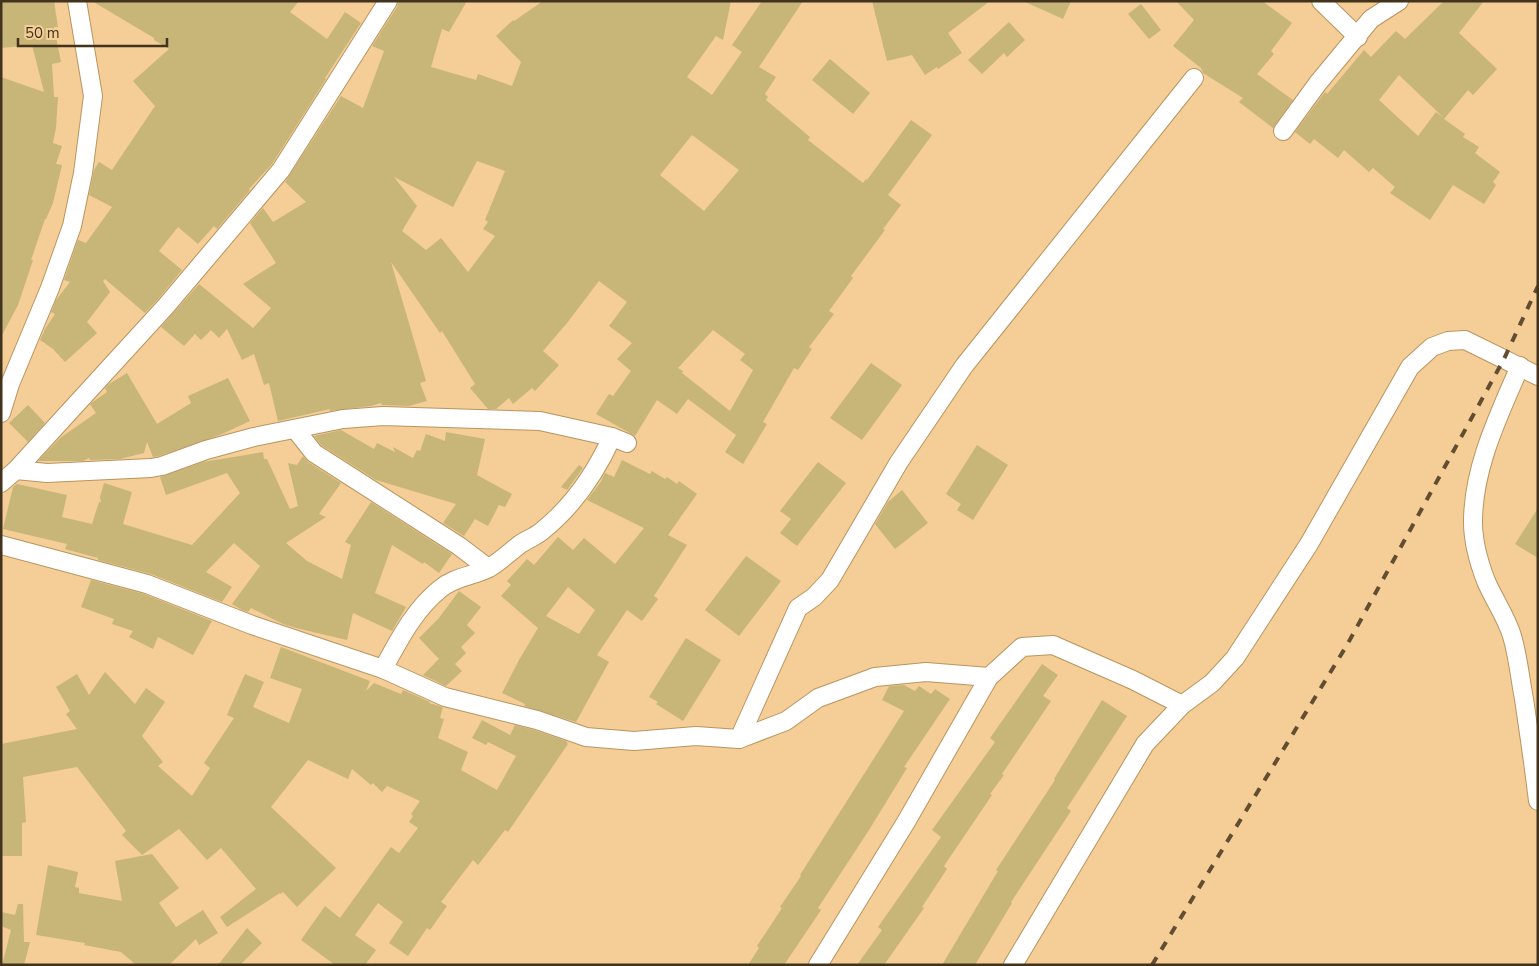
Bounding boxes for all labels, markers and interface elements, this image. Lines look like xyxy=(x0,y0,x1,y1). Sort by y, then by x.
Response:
scale bar xyxy=(18,15,166,47)
text: 50 m xyxy=(25,23,60,43)

